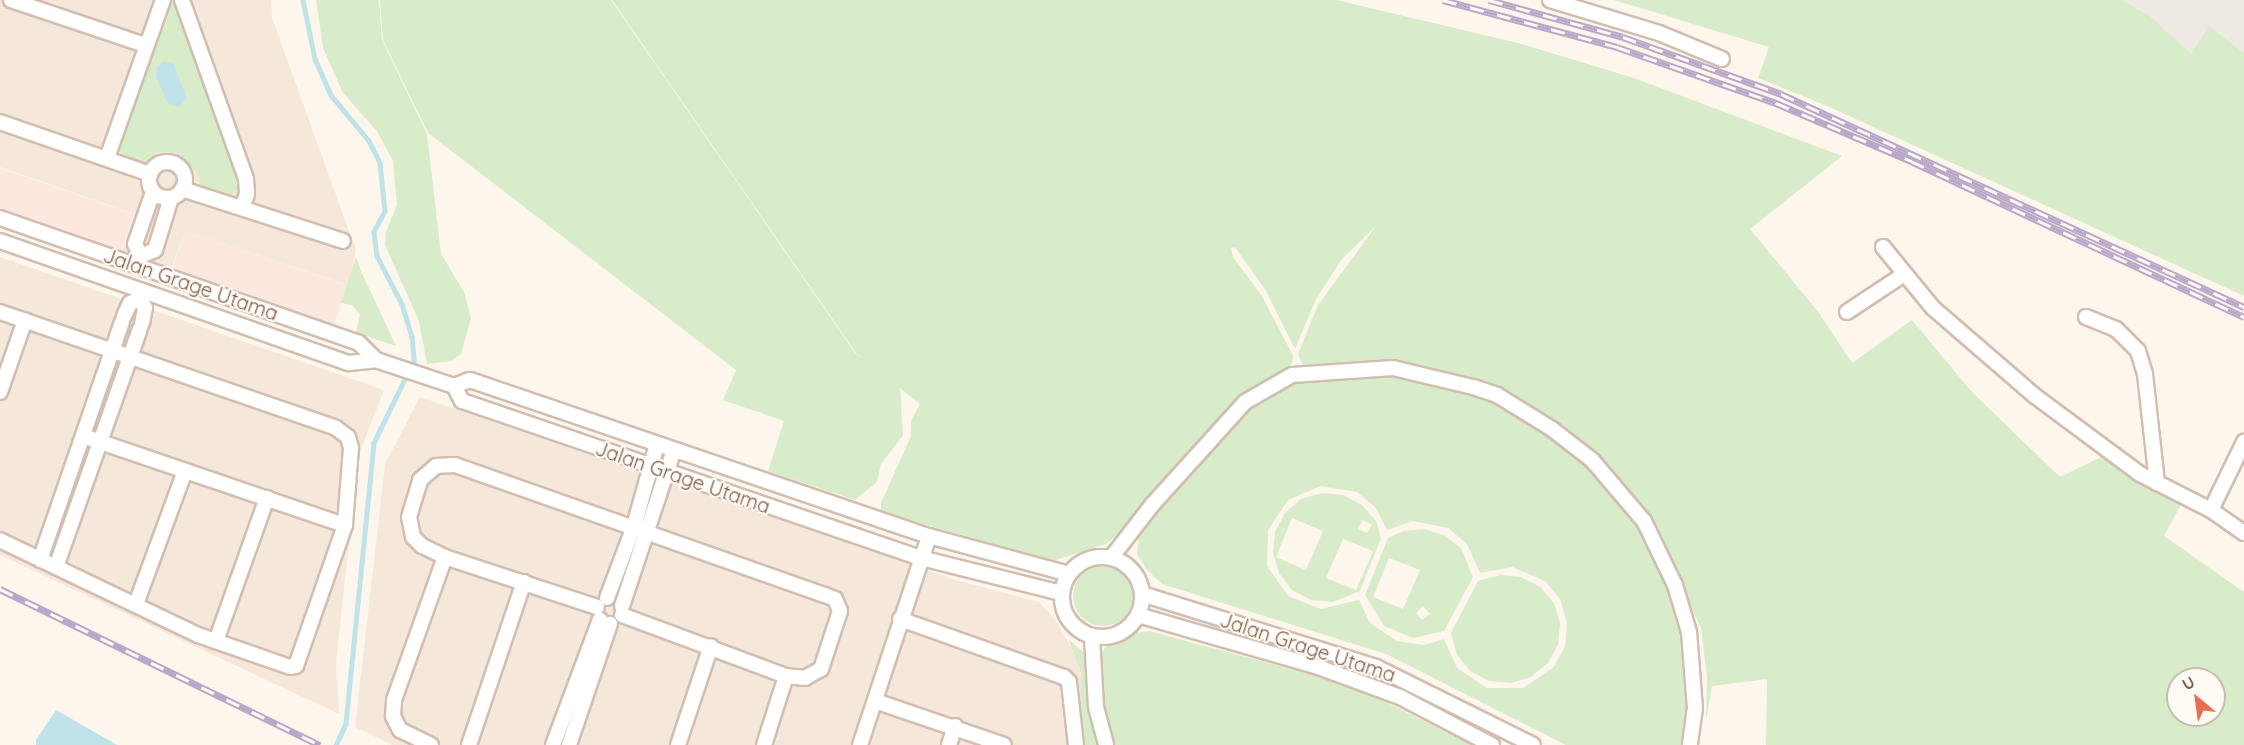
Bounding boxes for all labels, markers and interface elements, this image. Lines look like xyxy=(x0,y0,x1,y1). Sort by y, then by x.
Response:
street label: Jalan Grage Utama xyxy=(101,243,281,325)
street label: Jalan Grage Utama xyxy=(593,436,773,518)
street label: Jalan Grage Utama xyxy=(1217,607,1399,687)
north arrow xyxy=(2166,667,2226,727)
text: U xyxy=(2178,672,2198,694)

